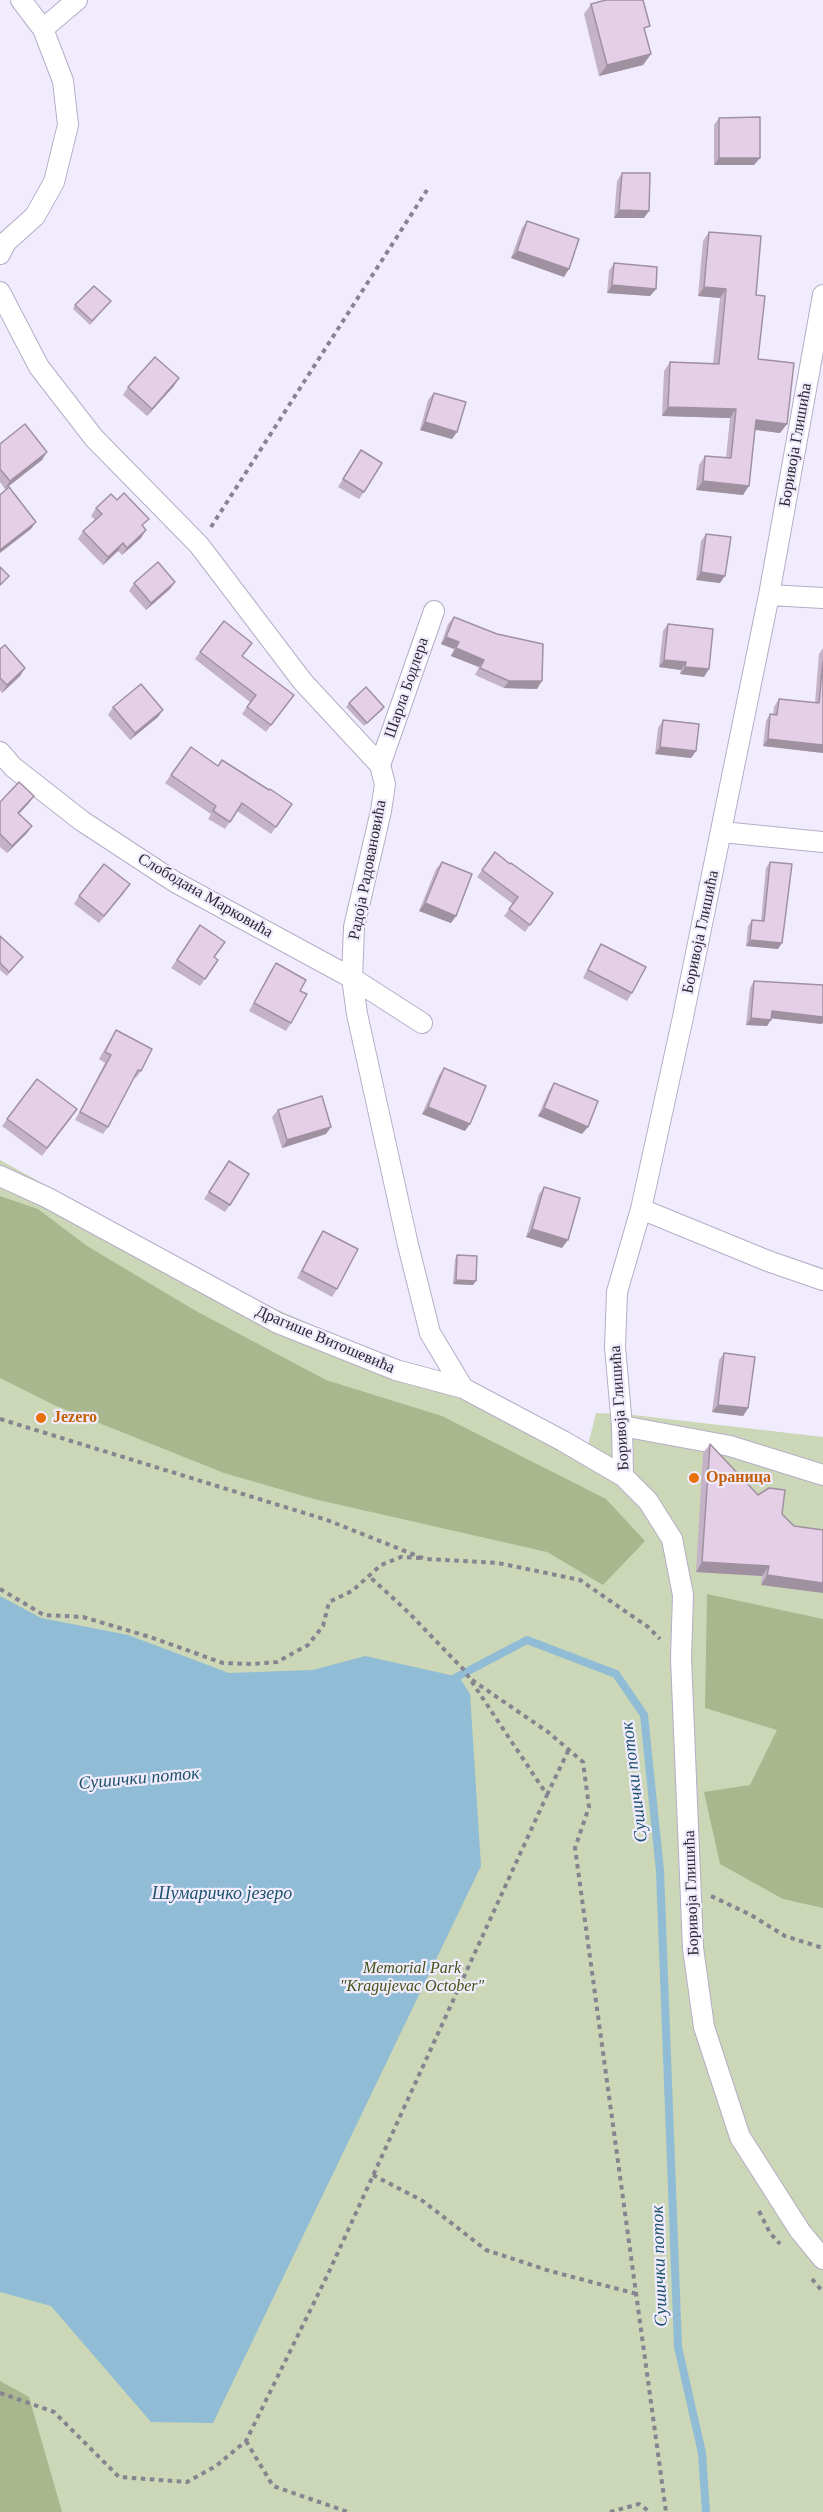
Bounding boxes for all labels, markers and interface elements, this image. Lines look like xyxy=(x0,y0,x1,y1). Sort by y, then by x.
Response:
street label: Боривоја Глишића xyxy=(776,382,816,508)
street label: Шарла Бодлера xyxy=(381,635,433,741)
street label: Радоја Радовановића xyxy=(345,798,391,942)
street label: Слободана Марковића xyxy=(134,849,276,943)
street label: Боривоја Глишића xyxy=(679,869,723,995)
street label: Драгише Витошевића xyxy=(253,1302,397,1378)
street label: Боривоја Глишића xyxy=(606,1345,634,1471)
place label: Jezero xyxy=(53,1408,97,1428)
marker: Jezero xyxy=(34,1411,48,1425)
place label: Ораница xyxy=(706,1468,771,1488)
marker: Ораница xyxy=(687,1471,701,1485)
water label: Сушички поток xyxy=(617,1720,653,1844)
water label: Сушички поток xyxy=(78,1763,200,1795)
street label: Боривоја Глишића xyxy=(680,1830,704,1956)
water label: Шумаричко језеро xyxy=(152,1883,292,1905)
park label: Memorial Park "Kragujevac October" xyxy=(340,1959,484,1997)
water label: Сушички поток xyxy=(647,2205,673,2327)

